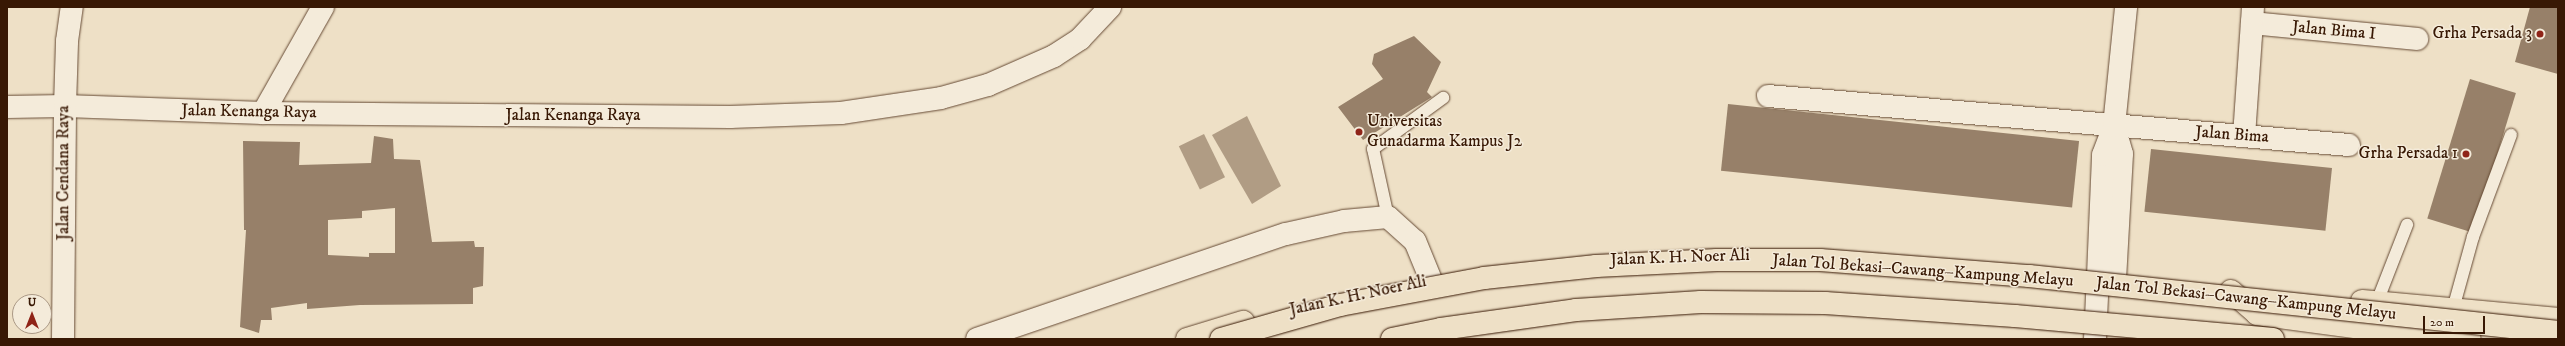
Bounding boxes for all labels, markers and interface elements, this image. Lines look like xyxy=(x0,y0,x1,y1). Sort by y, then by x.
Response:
street label: Jalan Bima I xyxy=(2291,17,2377,45)
place label: Grha Persada 3 xyxy=(2432,24,2532,44)
marker: Grha Persada 3 xyxy=(2535,29,2545,39)
street label: Jalan Kenanga Raya xyxy=(181,101,317,123)
street label: Jalan Cendana Raya xyxy=(54,106,74,240)
street label: Jalan Kenanga Raya xyxy=(505,106,641,126)
place label: Universitas Gunadarma Kampus J2 xyxy=(1367,112,1522,152)
street label: Jalan Bima xyxy=(2195,122,2269,148)
marker: Universitas Gunadarma Kampus J2 xyxy=(1354,127,1364,137)
place label: Grha Persada 1 xyxy=(2359,144,2458,164)
marker: Grha Persada 1 xyxy=(2461,149,2471,159)
street label: Jalan K. H. Noer Ali xyxy=(1610,245,1750,271)
street label: Jalan Tol Bekasi–Cawang–Kampung Melayu xyxy=(1772,250,2074,292)
street label: Jalan K. H. Noer Ali xyxy=(1288,272,1428,320)
street label: Jalan Tol Bekasi–Cawang–Kampung Melayu xyxy=(2095,273,2397,325)
north arrow xyxy=(12,294,52,334)
text: U xyxy=(28,296,36,310)
scale bar xyxy=(2425,308,2487,334)
text: 20 m xyxy=(2430,315,2454,330)

